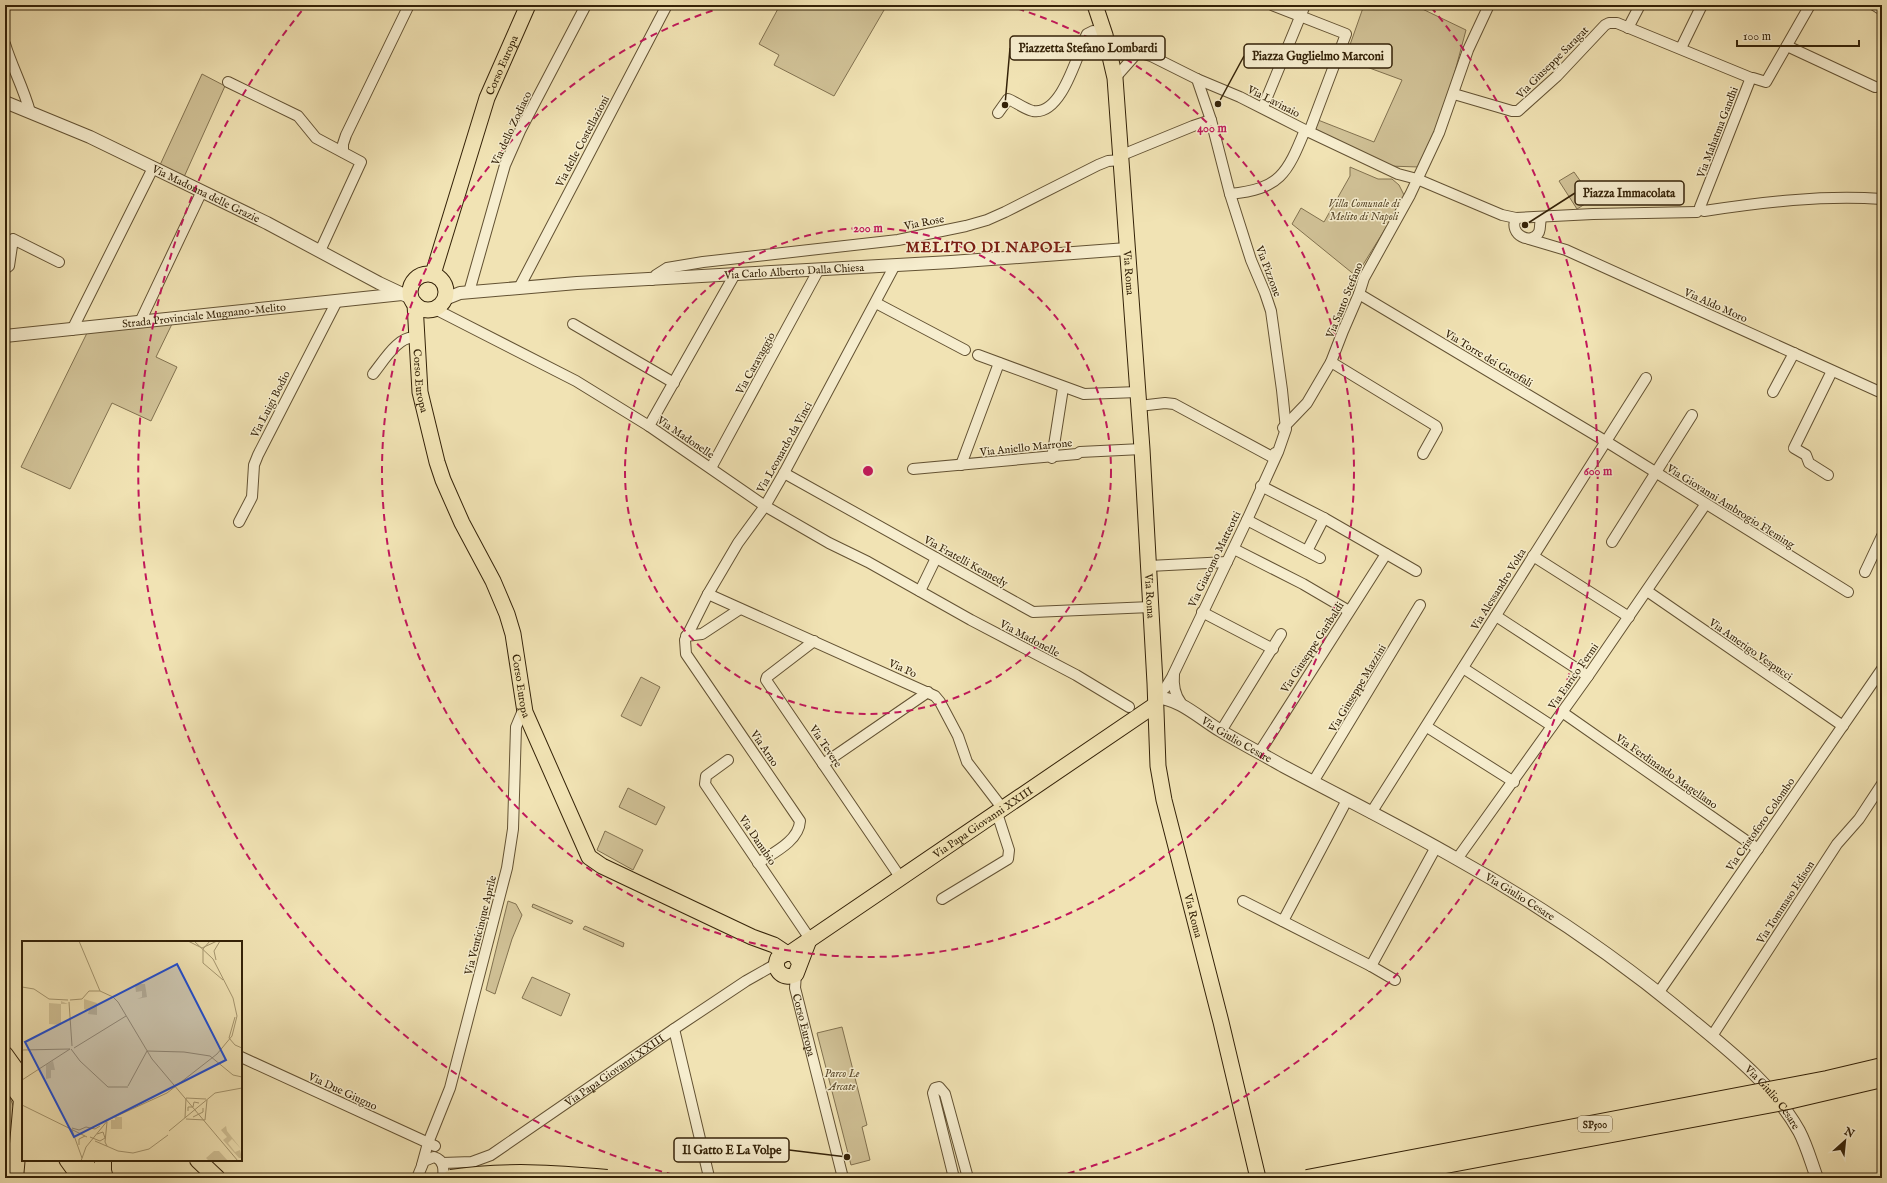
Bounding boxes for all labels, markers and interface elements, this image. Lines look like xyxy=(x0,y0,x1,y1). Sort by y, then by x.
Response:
scale bar xyxy=(1737,22,1859,48)
street label: Via Giuseppe Saragat xyxy=(1513,23,1592,103)
text: 100 m xyxy=(1743,29,1771,44)
street label: Corso Europa xyxy=(483,33,522,98)
callout: Piazzetta Stefano Lombardi xyxy=(1010,36,1165,60)
text: Piazzetta Stefano Lombardi xyxy=(1019,41,1158,56)
callout: Piazza Guglielmo Marconi xyxy=(1244,44,1392,68)
text: Piazza Guglielmo Marconi xyxy=(1252,49,1385,65)
street label: Via Lavinaio xyxy=(1244,82,1302,121)
street label: Via Mahatma Gandhi xyxy=(1694,85,1742,181)
street label: Via dello Zodiaco xyxy=(488,89,535,169)
street label: Via delle Costellazioni xyxy=(552,93,613,190)
text: 400 m xyxy=(1197,121,1228,136)
street label: Via Madonna delle Grazie xyxy=(149,162,262,226)
callout: Piazza Immacolata xyxy=(1575,181,1684,205)
text: Piazza Immacolata xyxy=(1583,186,1676,201)
park label: Villa Comunale di Melito di Napoli xyxy=(1328,197,1401,224)
street label: Via Rose xyxy=(902,212,945,234)
text: 200 m xyxy=(853,221,883,236)
district label: MELITO DI NAPOLI xyxy=(906,238,1072,257)
street label: Via Pizzone xyxy=(1252,243,1284,299)
street label: Via Roma xyxy=(1119,249,1137,296)
street label: Via Santo Stefano xyxy=(1323,260,1367,341)
street label: Via Carlo Alberto Dalla Chiesa xyxy=(723,261,865,283)
street label: Via Aldo Moro xyxy=(1681,285,1750,326)
street label: Strada Provinciale Mugnano-Melito xyxy=(121,300,287,332)
street label: Via Torre dei Garofali xyxy=(1441,327,1535,391)
street label: Via Caravaggio xyxy=(733,330,779,398)
street label: Corso Europa xyxy=(410,349,431,414)
street label: Via Luigi Bodio xyxy=(248,369,294,441)
street label: Via Leonardo da Vinci xyxy=(754,400,816,496)
street label: Via Madonelle xyxy=(653,413,717,462)
street label: Via Aniello Marrone xyxy=(978,436,1073,460)
street label: Via Giovanni Ambrogio Fleming xyxy=(1663,461,1798,553)
centre of rings xyxy=(861,464,875,478)
text: 600 m xyxy=(1584,464,1613,479)
street label: Via Giacomo Matteotti xyxy=(1185,509,1244,611)
street label: Via Fratelli Kennedy xyxy=(920,532,1011,591)
street label: Via Alessandro Volta xyxy=(1468,546,1530,634)
street label: Via Roma xyxy=(1141,572,1157,619)
street label: Via Giuseppe Garibaldi xyxy=(1278,599,1348,697)
street label: Via Amerigo Vespucci xyxy=(1705,615,1795,684)
street label: Via Madonelle xyxy=(996,617,1062,661)
street label: Via Enrico Fermi xyxy=(1545,640,1602,713)
street label: Via Giuseppe Mazzini xyxy=(1326,642,1390,736)
street label: Corso Europa xyxy=(508,653,533,720)
street label: Via Po xyxy=(885,656,919,681)
street label: Via Giulio Cesare xyxy=(1197,713,1274,766)
street label: Via Tevere xyxy=(805,722,844,771)
street label: Via Arno xyxy=(746,727,781,769)
street label: Via Ferdinando Magellano xyxy=(1612,731,1720,812)
street label: Via Cristoforo Colombo xyxy=(1723,775,1798,875)
street label: Via Papa Giovanni XXIII xyxy=(930,784,1036,862)
street label: Via Danubio xyxy=(735,812,779,868)
street label: Via Tommaso Edison xyxy=(1753,858,1818,948)
street label: Via Giulio Cesare xyxy=(1481,870,1557,924)
street label: Via Venticinque Aprile xyxy=(462,874,500,977)
street label: Via Roma xyxy=(1180,891,1205,940)
inset map xyxy=(22,941,242,1161)
street label: Corso Europa xyxy=(789,992,818,1058)
street label: Via Papa Giovanni XXIII xyxy=(562,1032,668,1111)
street label: Via Giulio Cesare xyxy=(1741,1062,1803,1132)
park label: Parco Le Arcate xyxy=(824,1067,860,1094)
street label: Via Due Giugno xyxy=(305,1069,379,1114)
road number: SP500 xyxy=(1578,1116,1612,1132)
north arrow xyxy=(1825,1121,1865,1161)
text: N xyxy=(1841,1124,1857,1142)
callout: Il Gatto E La Volpe xyxy=(674,1138,789,1162)
text: Il Gatto E La Volpe xyxy=(682,1143,782,1159)

